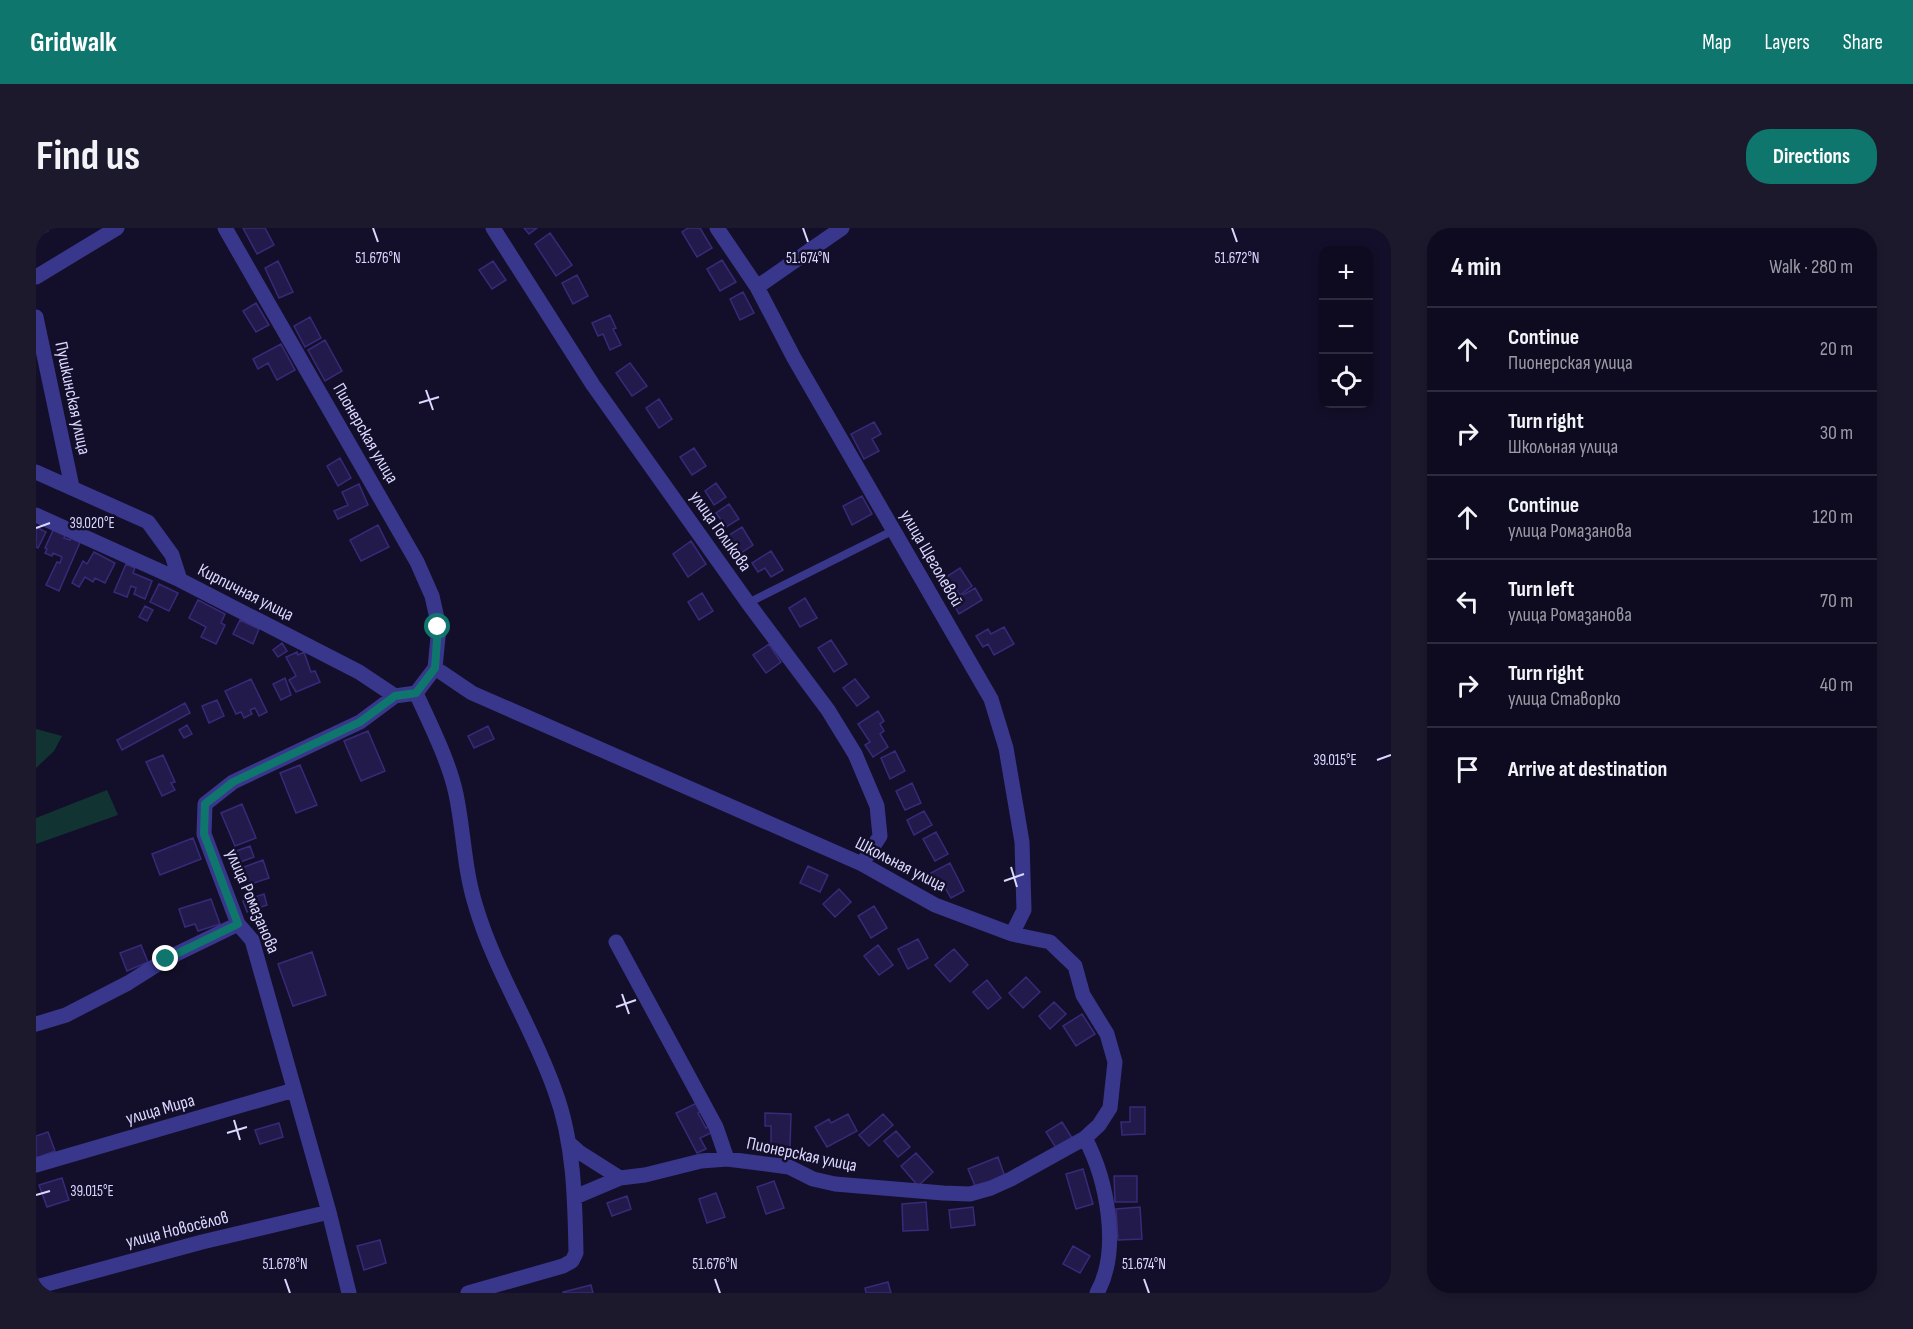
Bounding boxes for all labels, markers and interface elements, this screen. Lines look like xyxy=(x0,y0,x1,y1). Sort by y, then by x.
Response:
text: Gridwalk xyxy=(30,26,117,59)
text: Map xyxy=(1702,30,1731,55)
text: Layers xyxy=(1764,30,1810,55)
text: Share xyxy=(1843,30,1883,55)
button: Directions xyxy=(1746,129,1877,184)
text: Find us xyxy=(36,131,140,182)
map controls xyxy=(1319,246,1373,408)
button: + xyxy=(1319,246,1373,300)
text: 51.676°N xyxy=(355,249,401,268)
text: 51.674°N xyxy=(786,249,830,268)
text: 51.672°N xyxy=(1214,249,1260,268)
text: 4 min xyxy=(1451,252,1501,283)
text: Walk · 280 m xyxy=(1769,255,1853,279)
button: − xyxy=(1319,300,1373,354)
text: Continue xyxy=(1508,324,1579,351)
icon: ahead xyxy=(1451,333,1484,366)
text: 20 m xyxy=(1820,337,1853,361)
street label: Пушкинская улица xyxy=(50,340,95,457)
text: Пионерская улица xyxy=(1508,351,1633,375)
button: locate xyxy=(1319,354,1373,408)
street label: Пионерская улица xyxy=(328,379,403,487)
text: Turn right xyxy=(1508,408,1584,435)
icon: right xyxy=(1451,417,1484,450)
text: 30 m xyxy=(1820,421,1853,445)
text: Школьная улица xyxy=(1508,435,1618,459)
street label: улица Голикова xyxy=(685,487,756,575)
text: Continue xyxy=(1508,492,1579,519)
icon: ahead xyxy=(1451,501,1484,534)
text: 120 m xyxy=(1813,505,1853,529)
street label: улица Щеголевой xyxy=(896,506,968,610)
text: 39.020°E xyxy=(69,514,115,533)
text: улица Ромазанова xyxy=(1508,519,1632,543)
street label: Кирпичная улица xyxy=(194,559,297,626)
text: Turn left xyxy=(1508,576,1574,603)
icon: left xyxy=(1451,585,1484,618)
text: 70 m xyxy=(1820,589,1853,613)
text: улица Ромазанова xyxy=(1508,603,1632,627)
route start xyxy=(424,613,450,639)
text: Turn right xyxy=(1508,660,1584,687)
icon: right xyxy=(1451,669,1484,702)
text: 40 m xyxy=(1820,673,1853,697)
text: улица Ставорко xyxy=(1508,687,1621,711)
text: 39.015°E xyxy=(1313,751,1357,770)
icon: arrive xyxy=(1451,753,1484,786)
text: Arrive at destination xyxy=(1508,756,1667,783)
street label: Школьная улица xyxy=(852,833,950,896)
street label: улица Ромазанова xyxy=(221,846,284,957)
route end xyxy=(152,945,178,971)
street label: улица Мира xyxy=(123,1090,197,1129)
street label: Пионерская улица xyxy=(745,1133,859,1176)
text: 39.015°E xyxy=(70,1182,114,1201)
street label: улица Новосёлов xyxy=(124,1207,231,1252)
text: 51.678°N xyxy=(262,1255,308,1274)
text: 51.676°N xyxy=(692,1255,738,1274)
text: 51.674°N xyxy=(1122,1255,1166,1274)

